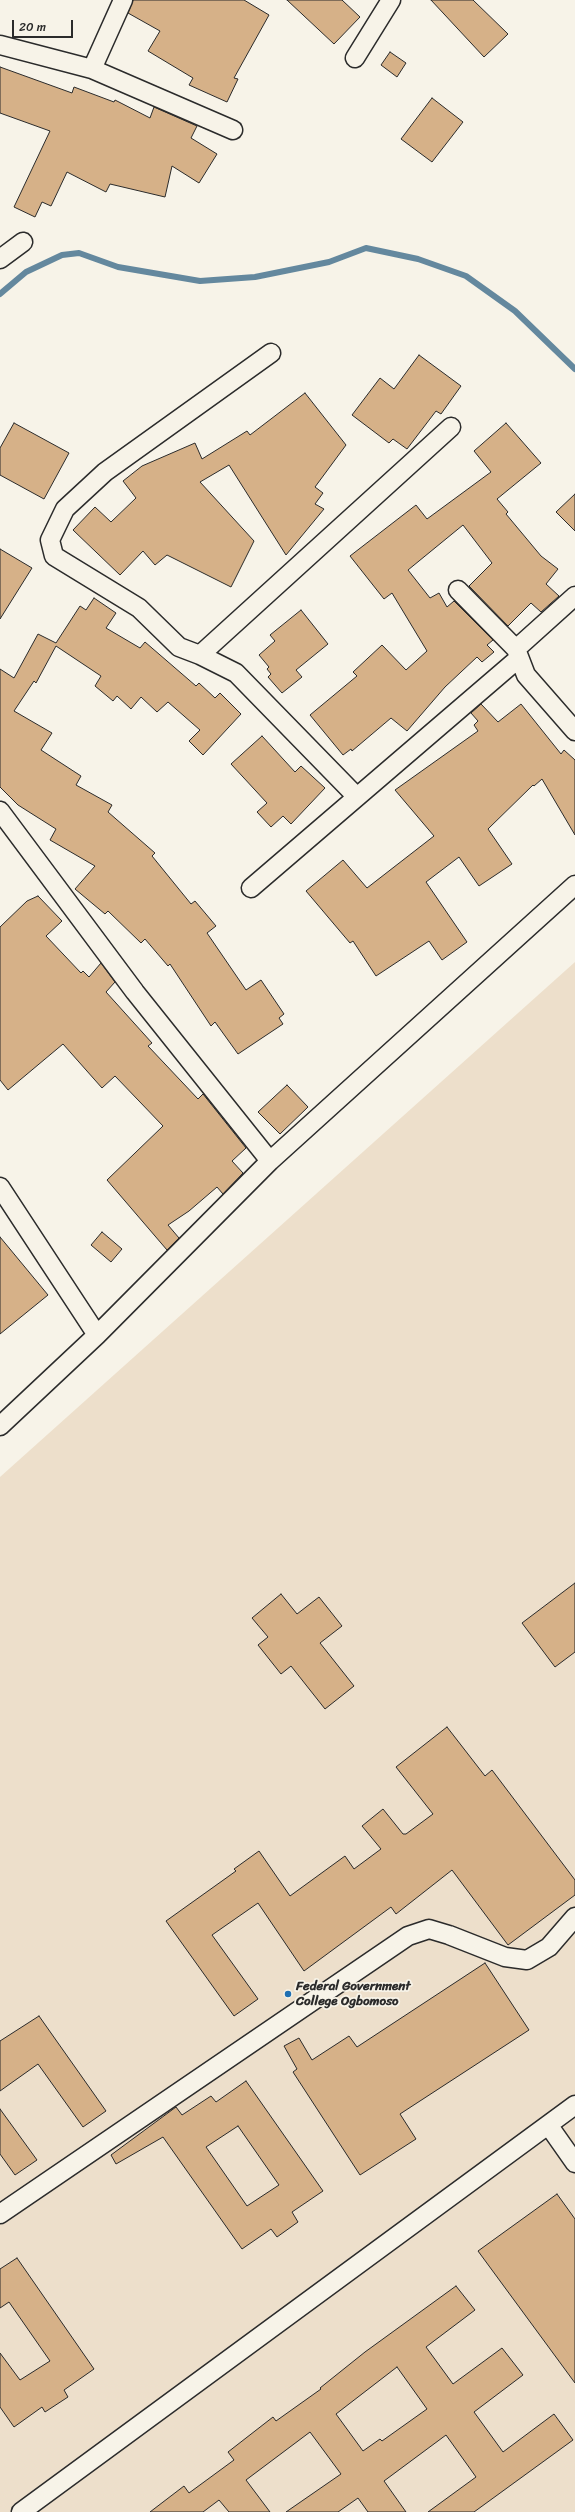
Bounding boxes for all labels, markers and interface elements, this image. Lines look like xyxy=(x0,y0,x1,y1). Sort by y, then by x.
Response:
scale bar xyxy=(14,12,75,38)
text: 20 m xyxy=(19,16,46,38)
place label: Federal Government College Ogbomoso xyxy=(296,1979,411,2010)
marker: Federal Government College Ogbomoso xyxy=(283,1989,293,1999)

